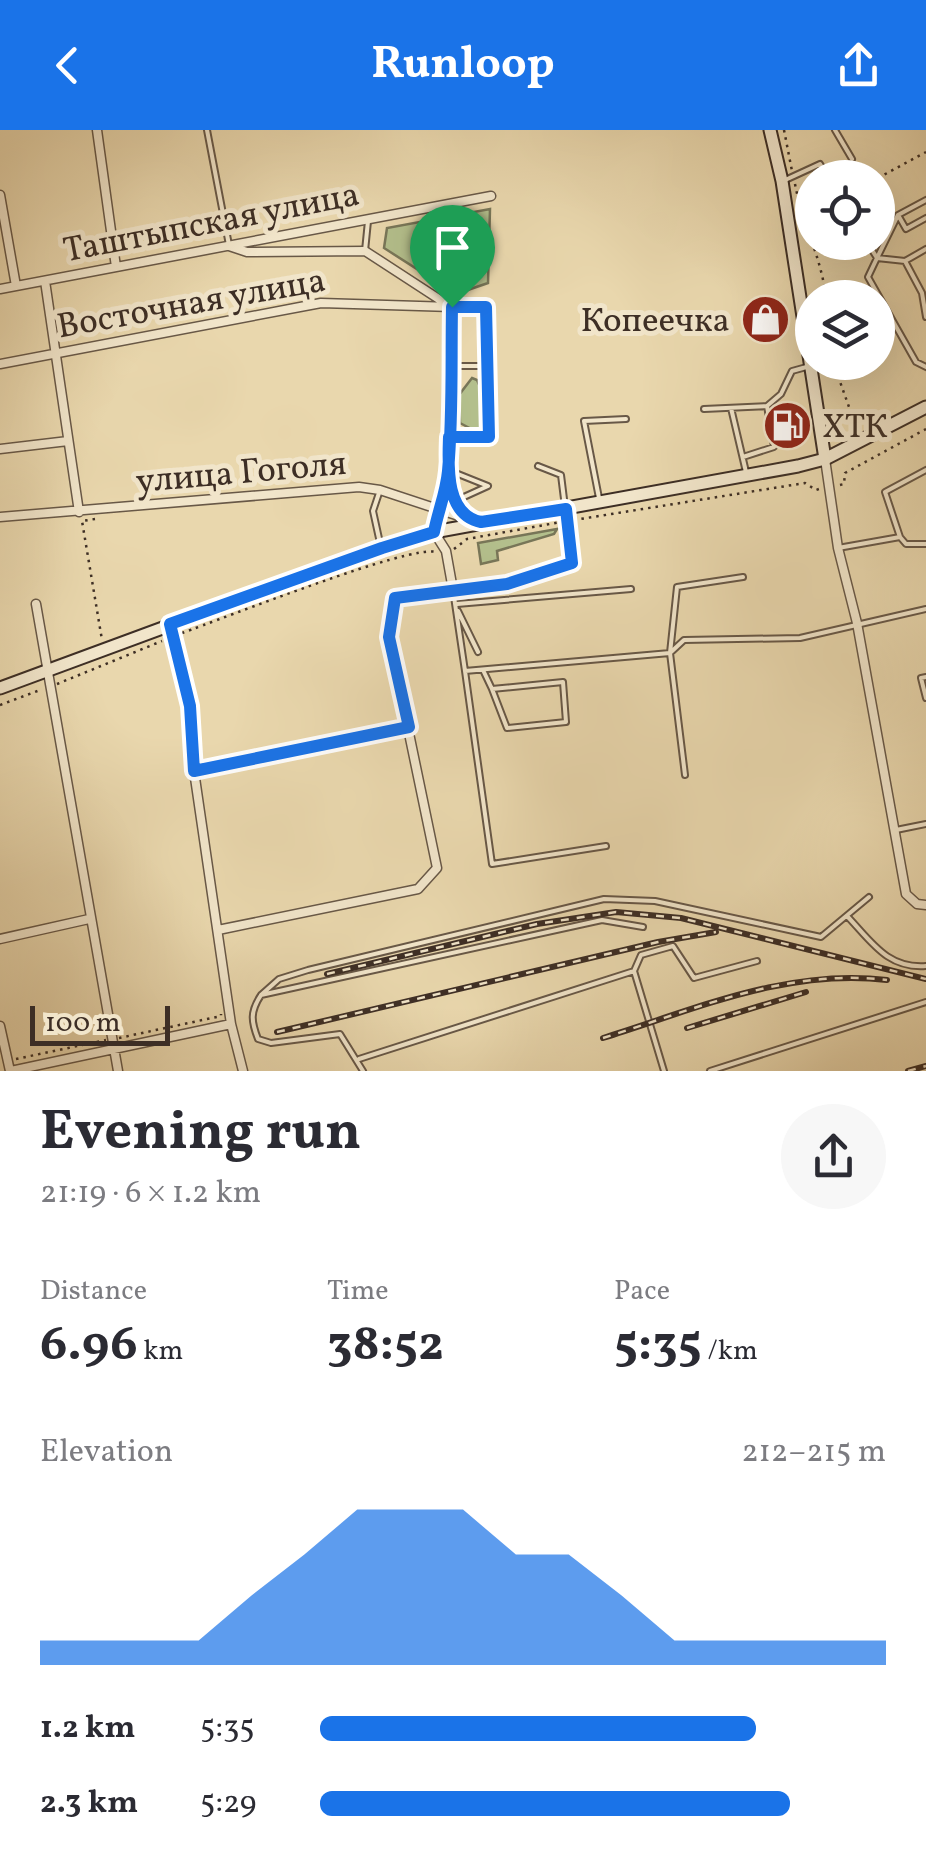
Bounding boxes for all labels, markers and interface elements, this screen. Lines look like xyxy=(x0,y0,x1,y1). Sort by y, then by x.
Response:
text: Runloop xyxy=(371,34,555,97)
icon: back xyxy=(40,38,95,93)
icon: share xyxy=(831,38,886,93)
map controls xyxy=(795,160,895,380)
button: locate xyxy=(795,160,895,260)
street label: Таштыпская улица xyxy=(59,172,364,276)
pin xyxy=(410,205,495,308)
icon: arrive xyxy=(425,220,480,275)
street label: Восточная улица xyxy=(54,258,329,352)
button: layers xyxy=(795,280,895,380)
shop icon: Копеечка xyxy=(739,293,791,345)
place label: Копеечка xyxy=(581,298,730,346)
fuel station icon: ХТК xyxy=(761,399,813,451)
place label: ХТК xyxy=(822,404,888,452)
street label: улица Гоголя xyxy=(134,441,349,507)
scale bar xyxy=(30,1001,170,1046)
text: 100 m xyxy=(45,1004,120,1043)
text: Evening run xyxy=(40,1096,361,1172)
button: share xyxy=(781,1104,886,1209)
text: 21:19 · 6 × 1.2 km xyxy=(40,1172,261,1216)
text: Distance xyxy=(40,1272,147,1311)
text: Time xyxy=(327,1272,388,1311)
text: Pace xyxy=(614,1272,670,1311)
text: 6.96 xyxy=(40,1311,138,1381)
text: 38:52 xyxy=(327,1311,444,1381)
text: 5:35 xyxy=(614,1311,702,1381)
text: km xyxy=(138,1332,183,1371)
text: /km xyxy=(702,1332,758,1371)
text: Elevation xyxy=(40,1431,173,1475)
text: 212–215 m xyxy=(741,1431,886,1475)
text: 1.2 km xyxy=(40,1707,135,1751)
text: 5:35 xyxy=(200,1707,255,1751)
text: 2.3 km xyxy=(40,1782,138,1826)
text: 5:29 xyxy=(200,1782,256,1826)

